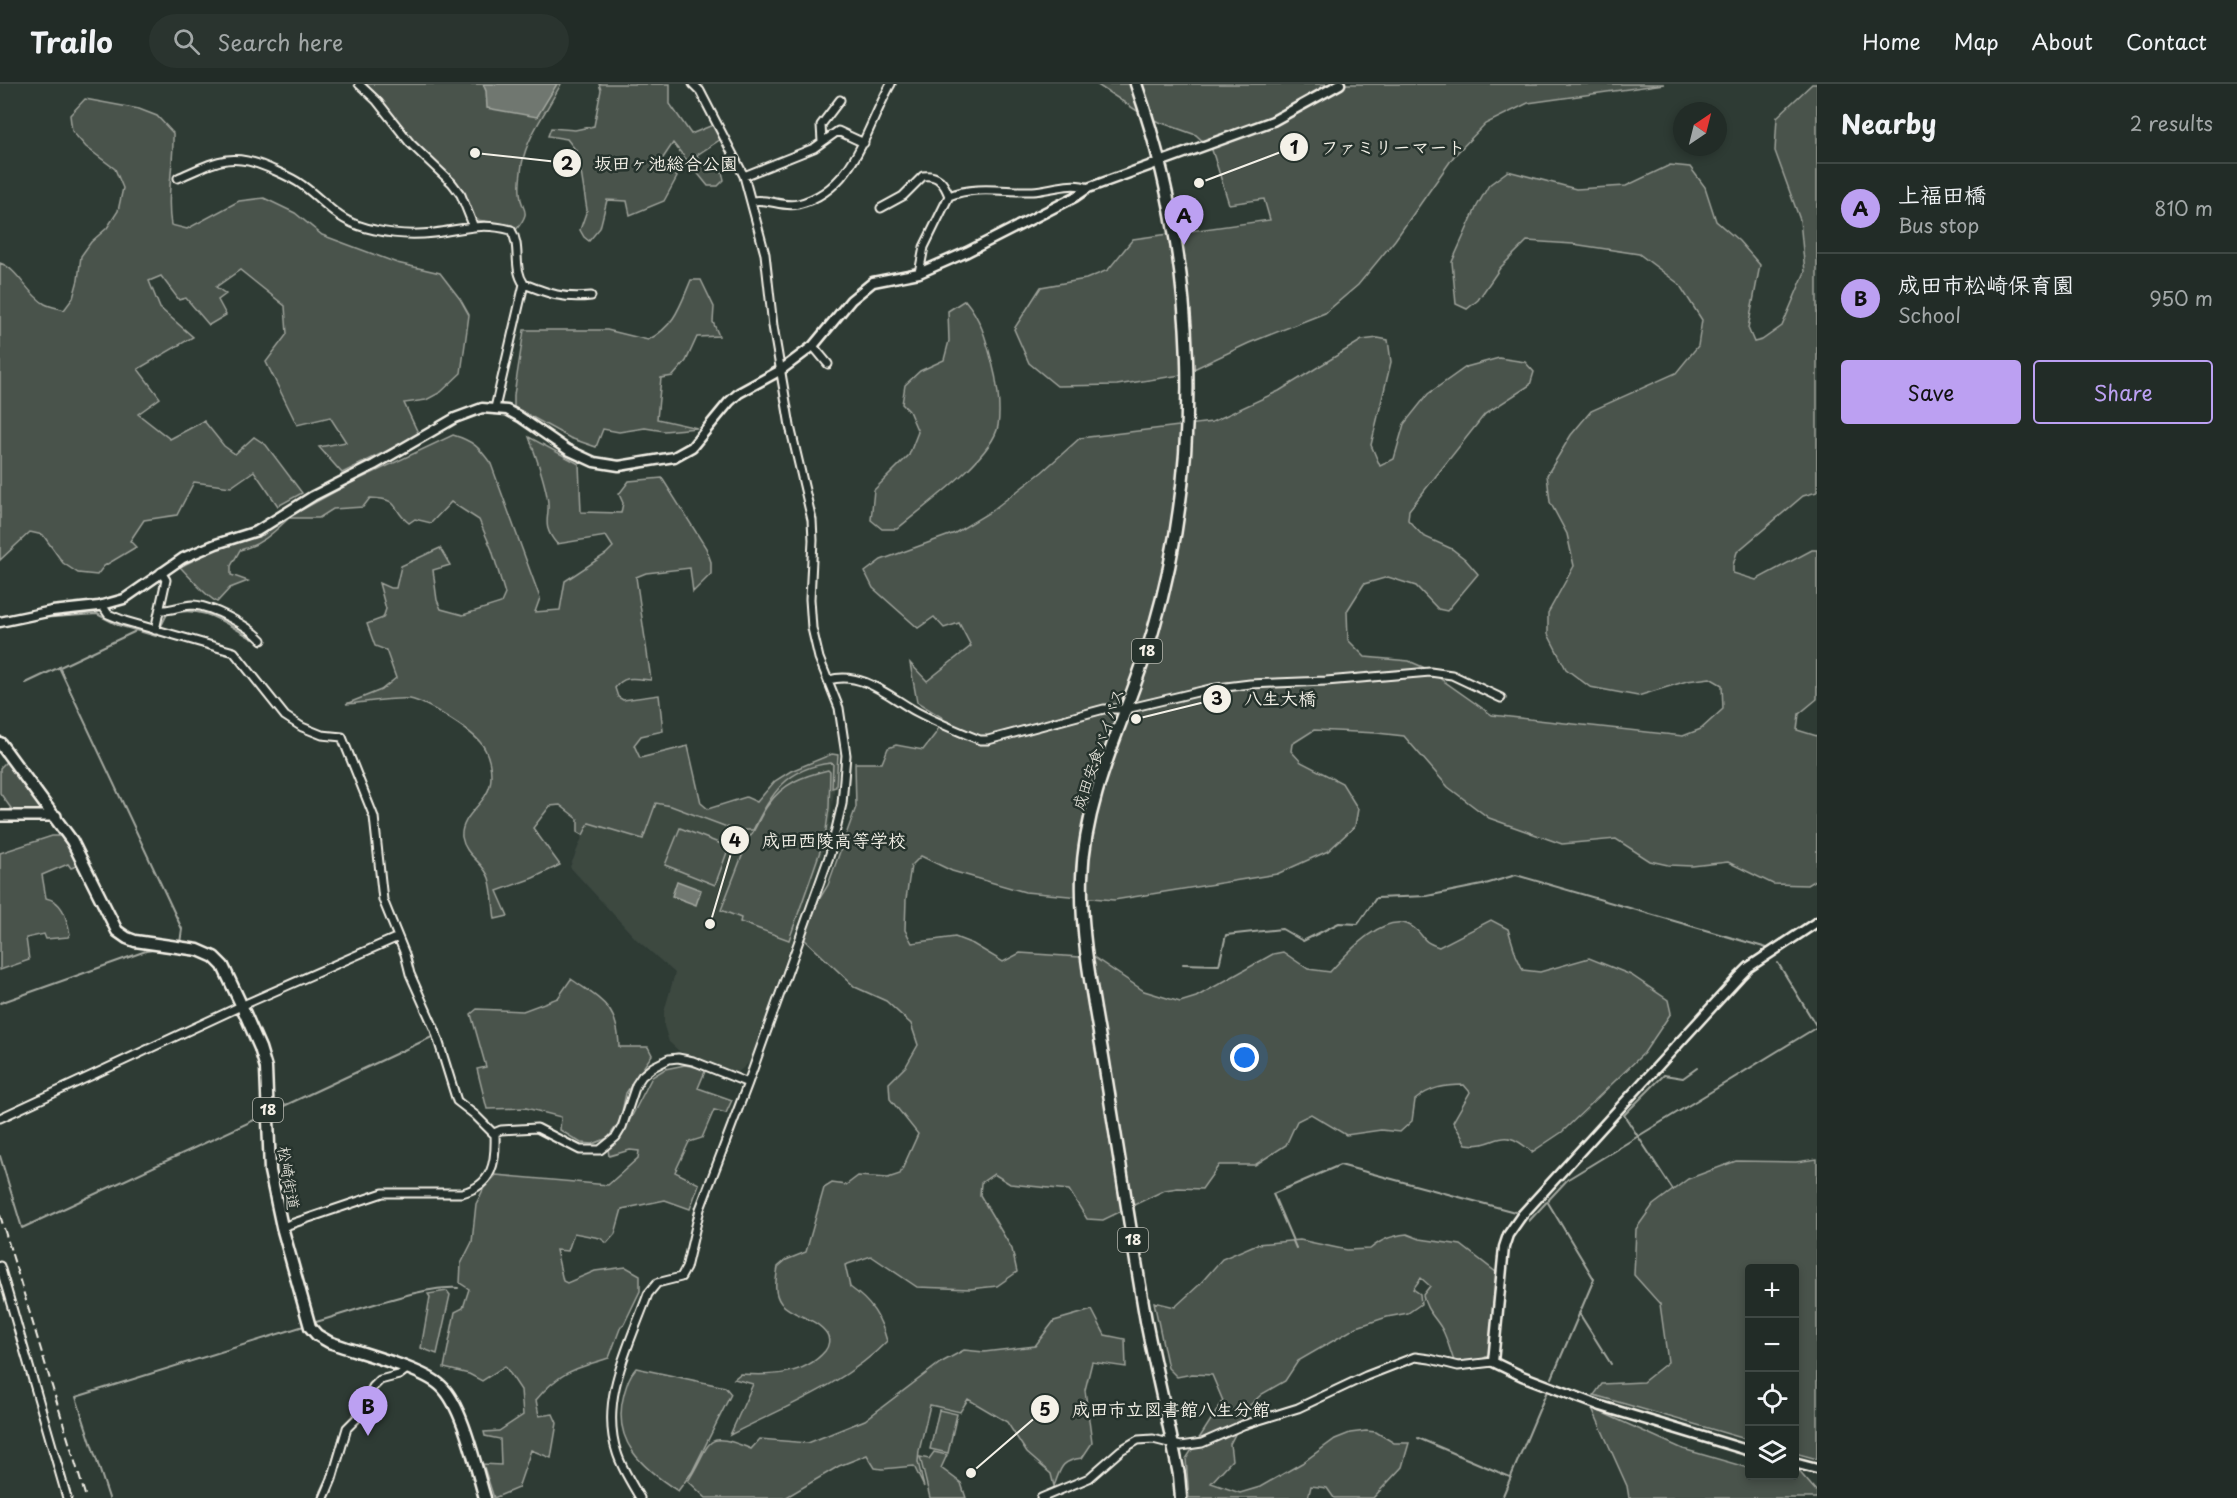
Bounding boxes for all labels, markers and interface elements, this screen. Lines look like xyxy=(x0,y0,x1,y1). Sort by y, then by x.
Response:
search box xyxy=(149,14,569,68)
text: Trailo xyxy=(30,20,113,63)
icon: search xyxy=(170,25,203,58)
text: Search here xyxy=(218,25,343,58)
text: Home xyxy=(1862,25,1921,57)
text: Map xyxy=(1954,25,1999,57)
text: About xyxy=(2032,25,2093,57)
text: Contact xyxy=(2126,25,2207,57)
north arrow xyxy=(1673,102,1727,156)
text: Nearby xyxy=(1841,104,1936,143)
text: 2 results xyxy=(2130,108,2213,138)
callout: ファミリーマート xyxy=(1279,129,1477,165)
text: 1 xyxy=(1290,133,1299,160)
text: ファミリーマート xyxy=(1321,133,1465,160)
callout: 坂田ヶ池総合公園 xyxy=(552,145,750,181)
text: 2 xyxy=(561,149,574,176)
text: 坂田ヶ池総合公園 xyxy=(594,149,738,176)
text: 上福田橋 xyxy=(1898,177,1986,210)
text: A xyxy=(1853,193,1868,223)
text: 810 m xyxy=(2154,193,2213,223)
pin: A xyxy=(1164,196,1204,245)
text: Bus stop xyxy=(1898,210,1979,240)
text: 成田市松崎保育園 xyxy=(1898,267,2074,300)
text: B xyxy=(1854,283,1867,313)
text: 950 m xyxy=(2149,283,2213,313)
text: School xyxy=(1898,300,1961,330)
button: Save xyxy=(1841,360,2021,424)
button: Share xyxy=(2033,360,2213,424)
road number: 18 xyxy=(1132,639,1162,663)
callout: 八生大橋 xyxy=(1202,681,1328,717)
street label: 成田安食バイパス xyxy=(1065,684,1129,813)
text: 3 xyxy=(1211,684,1223,711)
text: 八生大橋 xyxy=(1244,684,1316,711)
callout: 成田西陵高等学校 xyxy=(720,822,918,858)
text: 4 xyxy=(729,826,741,853)
text: 成田西陵高等学校 xyxy=(762,826,906,853)
your location xyxy=(1230,1043,1259,1072)
road number: 18 xyxy=(253,1098,283,1122)
street label: 松崎街道 xyxy=(273,1144,307,1211)
road number: 18 xyxy=(1118,1228,1148,1252)
map controls xyxy=(1745,1264,1799,1480)
button: + xyxy=(1745,1264,1799,1318)
button: − xyxy=(1745,1318,1799,1372)
button: locate xyxy=(1745,1372,1799,1426)
pin: B xyxy=(348,1386,388,1436)
callout: 成田市立図書館八生分館 xyxy=(1030,1391,1282,1427)
text: 5 xyxy=(1039,1395,1051,1422)
text: 成田市立図書館八生分館 xyxy=(1072,1395,1270,1422)
button: layers xyxy=(1745,1426,1799,1480)

